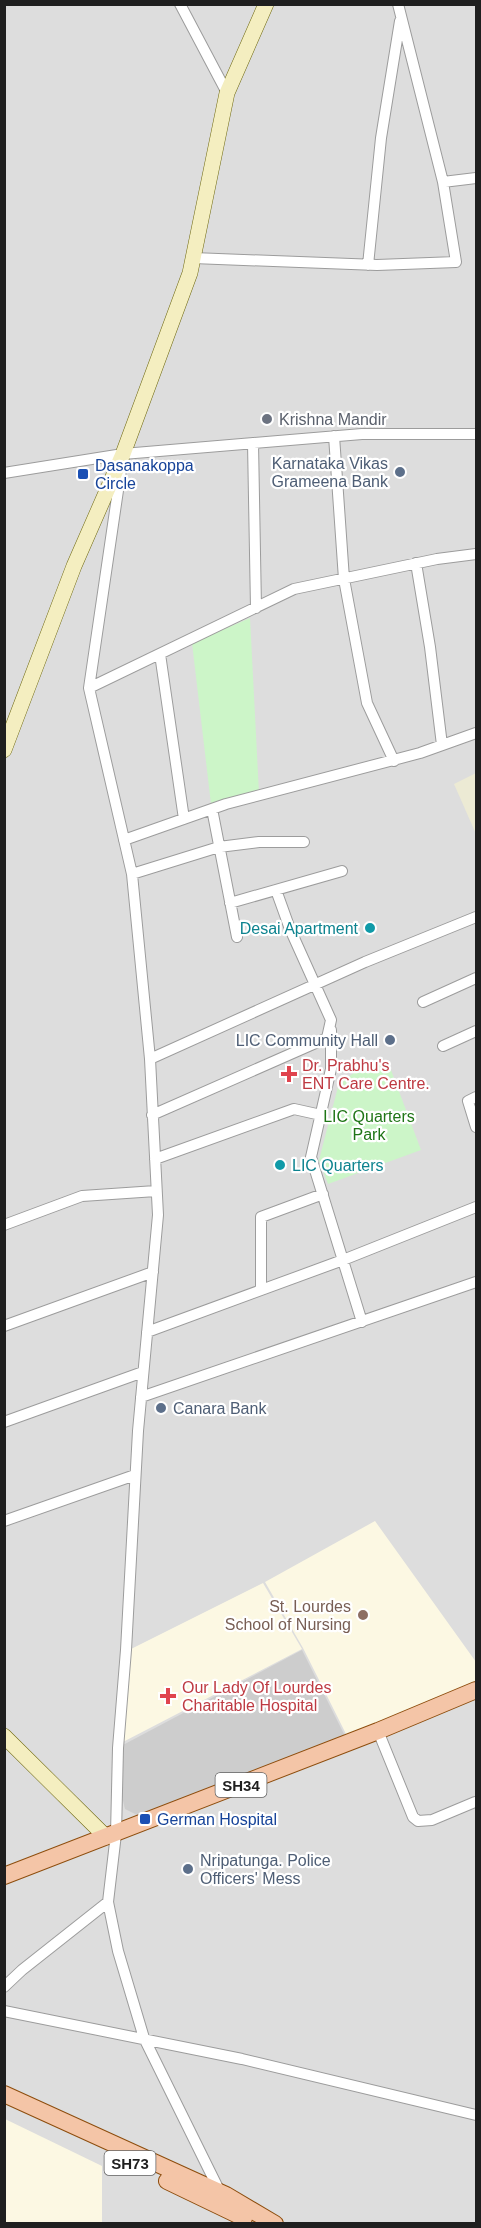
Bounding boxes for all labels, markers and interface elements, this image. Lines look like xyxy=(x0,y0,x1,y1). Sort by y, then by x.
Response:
place label: Krishna Mandir xyxy=(279,411,387,428)
marker: Krishna Mandir xyxy=(260,412,274,426)
place label: Karnataka Vikas Grameena Bank xyxy=(271,455,389,490)
place label: Dasanakoppa Circle xyxy=(95,457,194,492)
marker: Karnataka Vikas Grameena Bank xyxy=(393,465,407,479)
marker: Dasanakoppa Circle xyxy=(76,467,90,481)
place label: Desai Apartment xyxy=(240,920,359,937)
marker: Desai Apartment xyxy=(363,921,377,935)
place label: LIC Community Hall xyxy=(236,1032,378,1049)
marker: LIC Community Hall xyxy=(383,1033,397,1047)
place label: Dr. Prabhu's ENT Care Centre. xyxy=(302,1057,430,1092)
marker: Dr. Prabhu's ENT Care Centre. xyxy=(280,1065,298,1083)
park label: LIC Quarters Park xyxy=(323,1108,415,1143)
place label: LIC Quarters xyxy=(292,1157,384,1174)
marker: LIC Quarters xyxy=(273,1158,287,1172)
place label: Canara Bank xyxy=(173,1400,267,1417)
marker: Canara Bank xyxy=(154,1401,168,1415)
place label: St. Lourdes School of Nursing xyxy=(225,1598,351,1633)
marker: St. Lourdes School of Nursing xyxy=(356,1608,370,1622)
place label: Our Lady Of Lourdes Charitable Hospital xyxy=(182,1679,331,1714)
marker: Our Lady Of Lourdes Charitable Hospital xyxy=(159,1687,177,1705)
road number: SH34 xyxy=(216,1773,266,1797)
place label: German Hospital xyxy=(157,1811,277,1828)
marker: German Hospital xyxy=(138,1812,152,1826)
place label: Nripatunga. Police Officers' Mess xyxy=(200,1852,331,1887)
marker: Nripatunga. Police Officers' Mess xyxy=(181,1862,195,1876)
road number: SH73 xyxy=(104,2151,156,2175)

